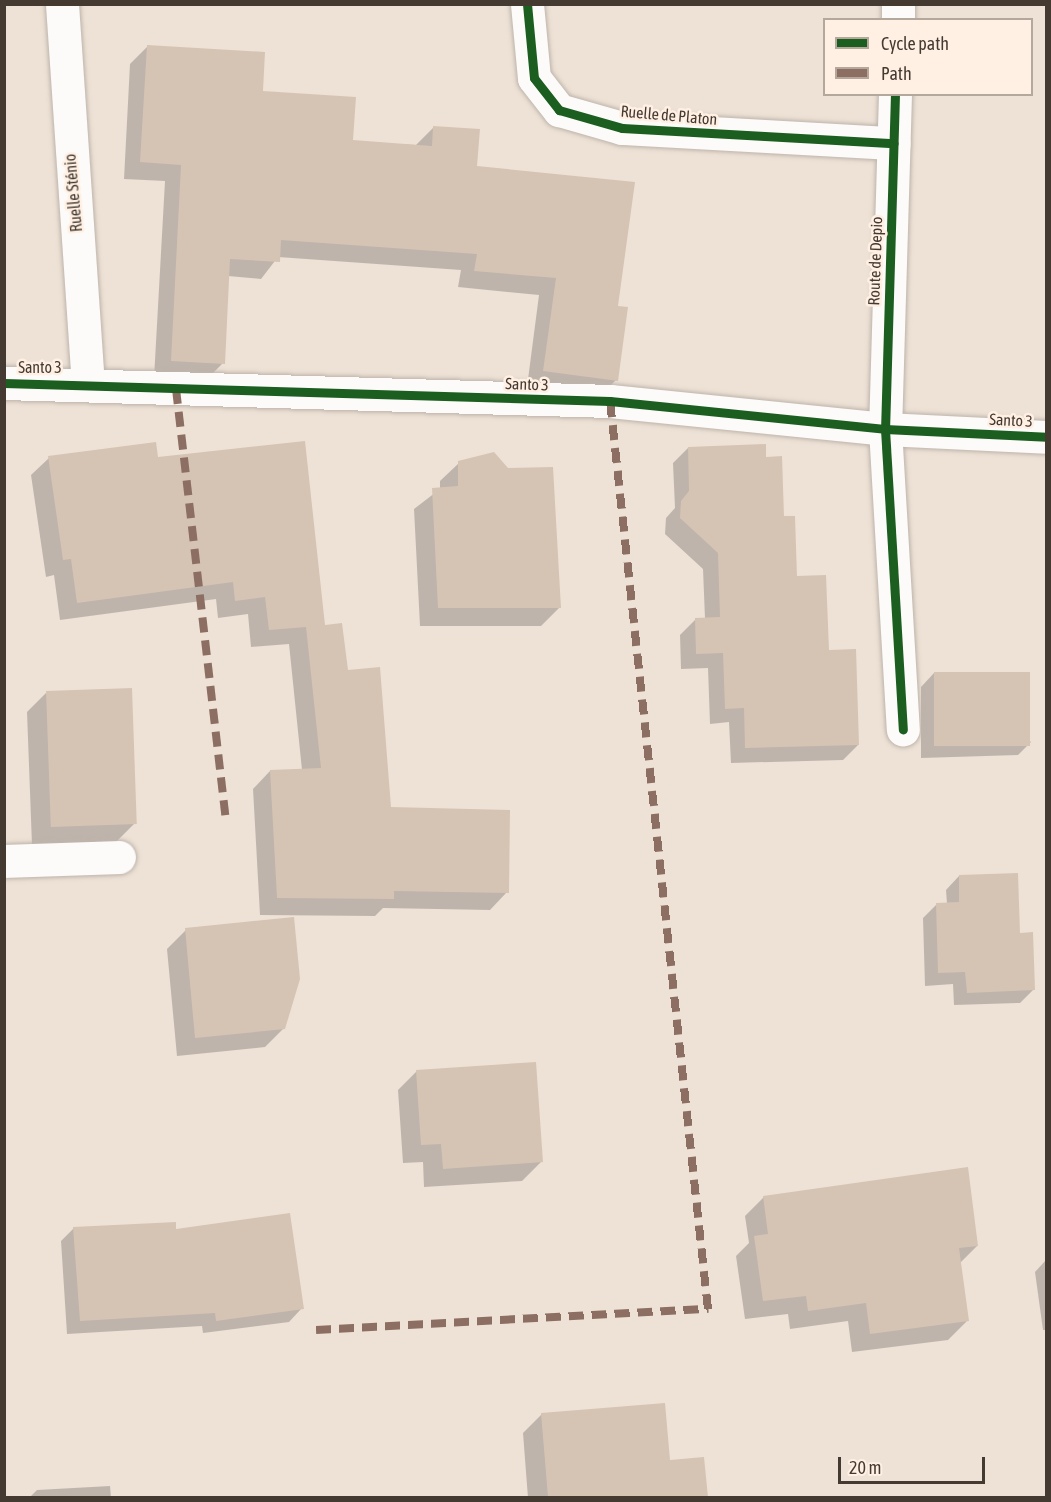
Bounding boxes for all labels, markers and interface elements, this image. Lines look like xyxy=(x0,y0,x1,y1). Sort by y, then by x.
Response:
legend xyxy=(823,18,1033,96)
text: Cycle path xyxy=(881,33,949,54)
text: Path xyxy=(881,63,912,84)
street label: Ruelle de Platon xyxy=(620,101,718,129)
street label: Ruelle Sténio xyxy=(60,153,86,233)
street label: Route de Depio xyxy=(864,216,886,306)
street label: Santo 3 xyxy=(18,357,62,377)
street label: Santo 3 xyxy=(505,374,549,394)
street label: Santo 3 xyxy=(989,409,1033,431)
scale bar xyxy=(841,1445,988,1483)
text: 20 m xyxy=(849,1457,881,1478)

